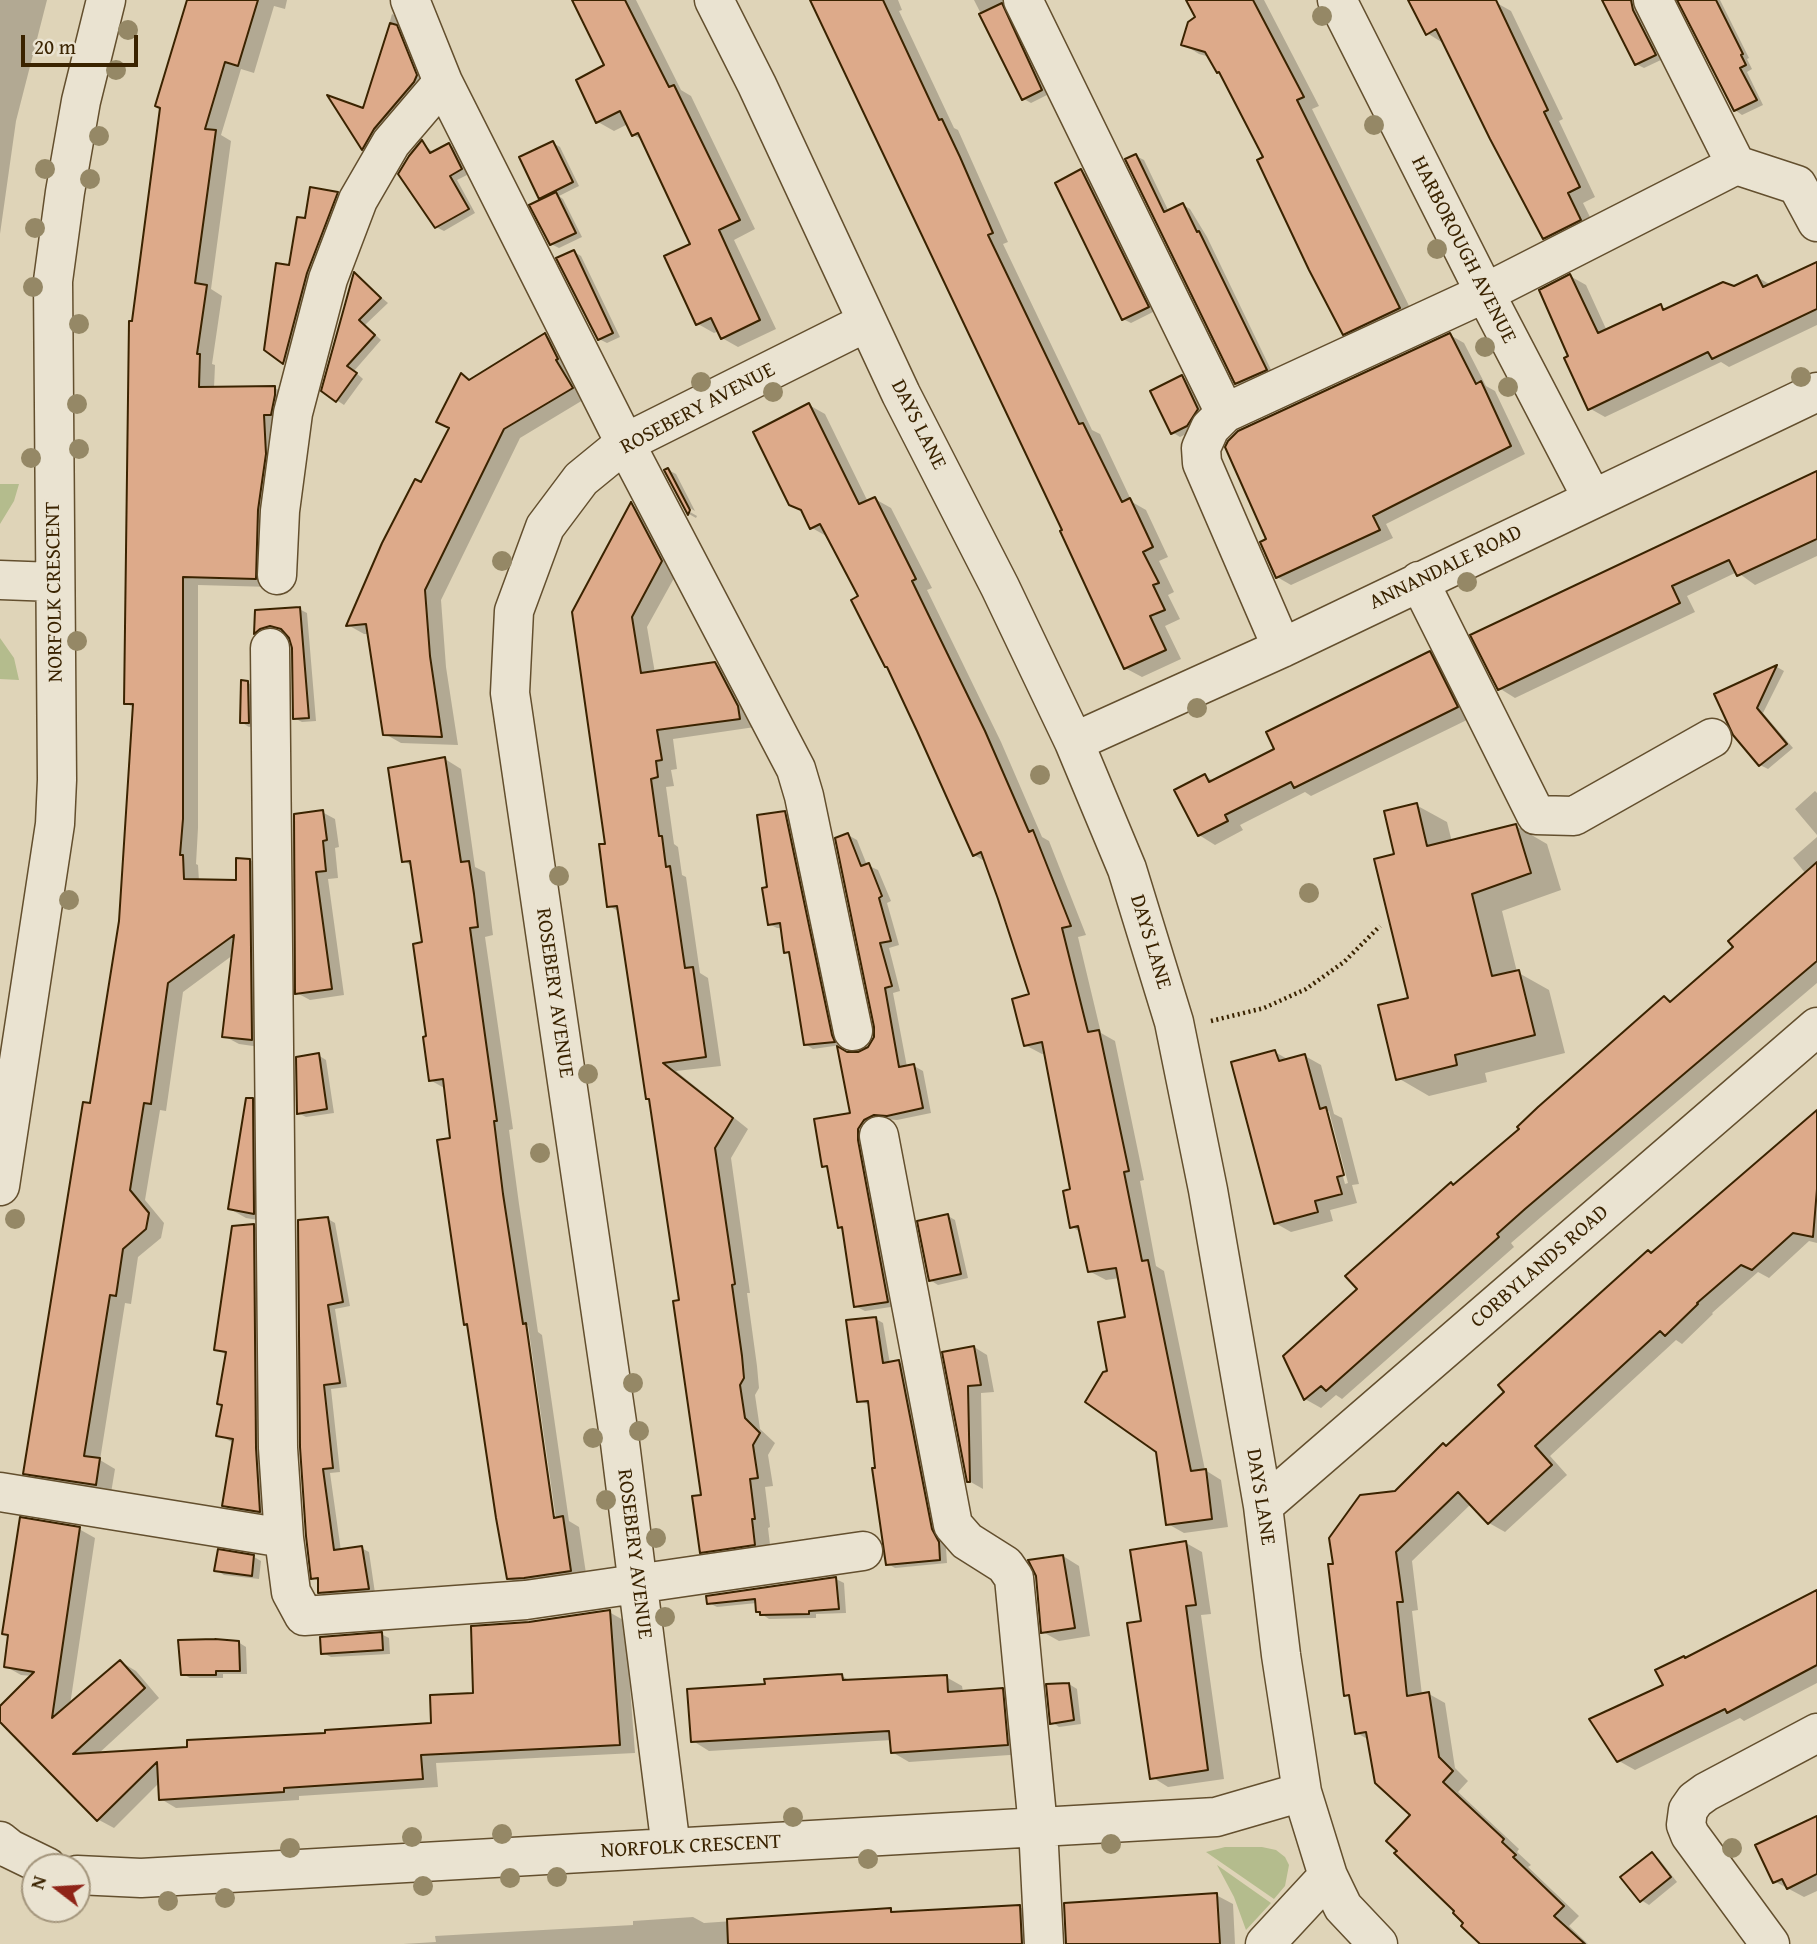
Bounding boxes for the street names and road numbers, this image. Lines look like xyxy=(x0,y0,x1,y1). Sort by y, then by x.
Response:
street label: HARBOROUGH AVENUE xyxy=(1405,152,1521,348)
street label: ROSEBERY AVENUE xyxy=(616,358,780,460)
street label: DAYS LANE xyxy=(885,376,951,474)
street label: NORFOLK CRESCENT xyxy=(41,501,69,683)
street label: ANNANDALE ROAD xyxy=(1366,520,1526,616)
street label: DAYS LANE xyxy=(1124,892,1176,992)
street label: ROSEBERY AVENUE xyxy=(530,906,578,1080)
street label: CORBYLANDS ROAD xyxy=(1466,1200,1614,1334)
street label: DAYS LANE xyxy=(1240,1447,1280,1547)
street label: ROSEBERY AVENUE xyxy=(611,1467,657,1641)
street label: NORFOLK CRESCENT xyxy=(600,1830,782,1864)

